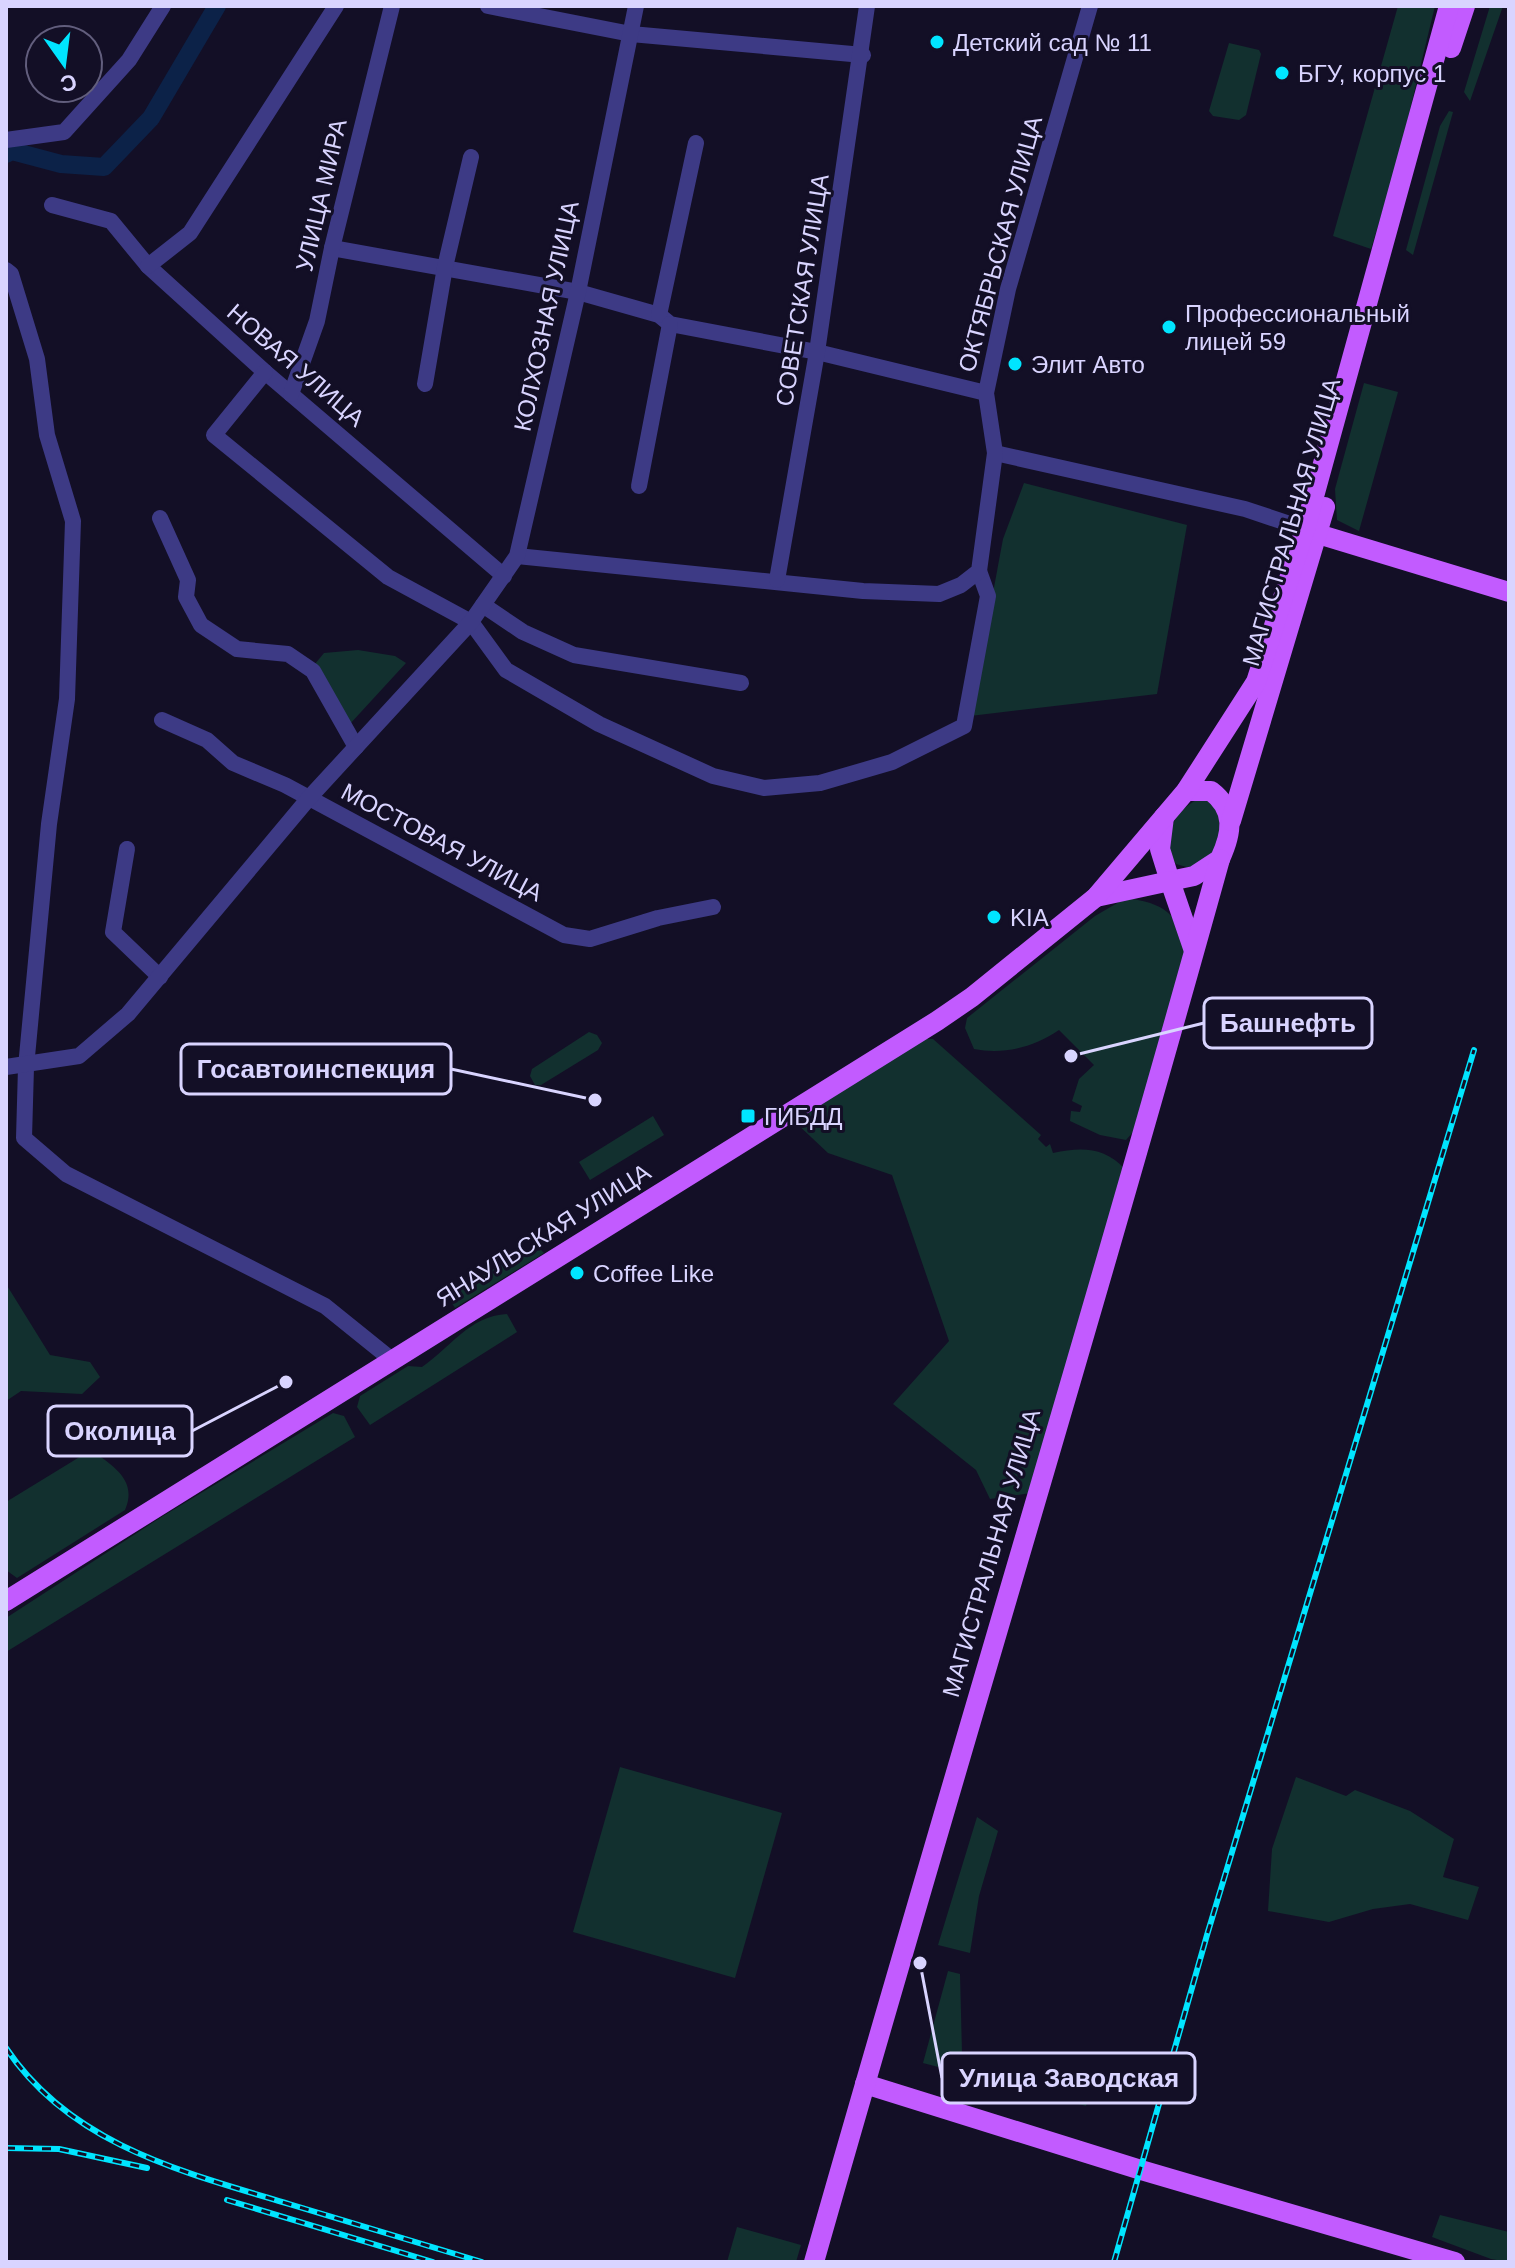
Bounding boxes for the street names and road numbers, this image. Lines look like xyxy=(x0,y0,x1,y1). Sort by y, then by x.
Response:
street label: ОКТЯБРЬСКАЯ УЛИЦА xyxy=(953,113,1047,375)
street label: УЛИЦА МИРА xyxy=(290,116,352,274)
street label: СОВЕТСКАЯ УЛИЦА xyxy=(770,172,834,408)
street label: КОЛХОЗНАЯ УЛИЦА xyxy=(508,198,584,434)
street label: НОВАЯ УЛИЦА xyxy=(222,298,370,432)
street label: МАГИСТРАЛЬНАЯ УЛИЦА xyxy=(1237,375,1345,669)
street label: МОСТОВАЯ УЛИЦА xyxy=(337,778,547,906)
street label: ЯНАУЛЬСКАЯ УЛИЦА xyxy=(431,1158,655,1312)
street label: МАГИСТРАЛЬНАЯ УЛИЦА xyxy=(937,1406,1045,1700)

